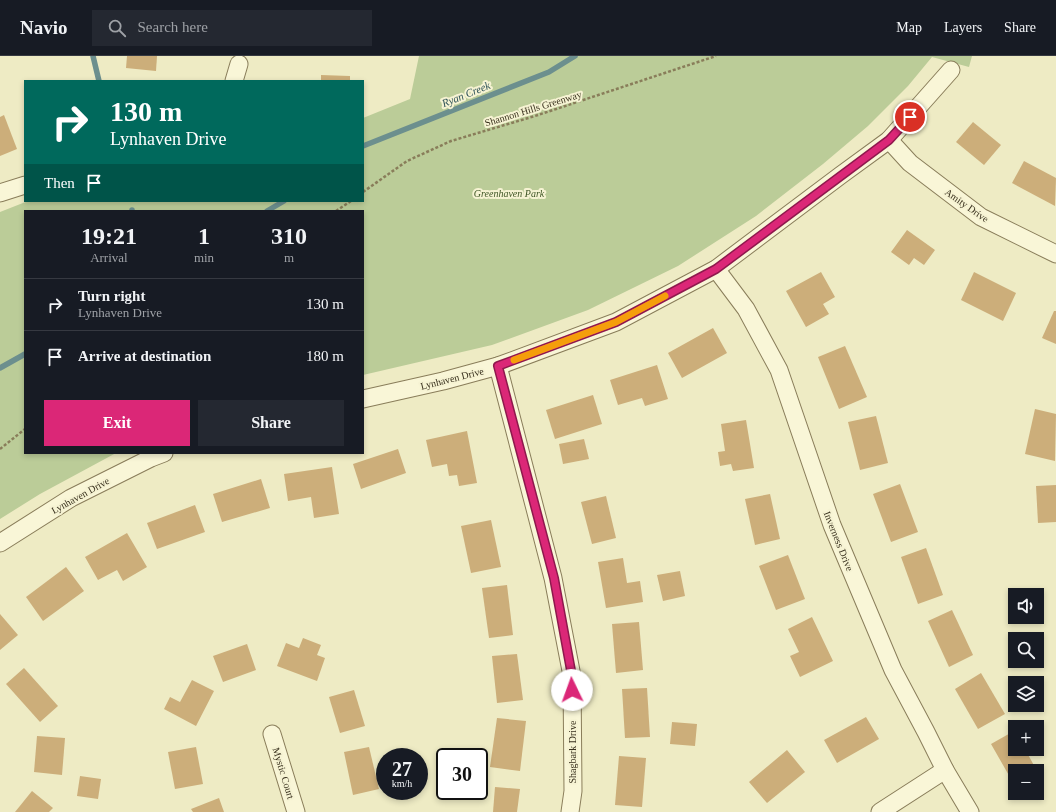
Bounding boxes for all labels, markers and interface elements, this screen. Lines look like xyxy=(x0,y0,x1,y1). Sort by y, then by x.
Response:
search box xyxy=(92,10,372,46)
text: Navio xyxy=(20,17,68,38)
icon: search xyxy=(106,17,128,39)
text: Search here xyxy=(138,19,208,35)
text: Map xyxy=(896,20,922,35)
text: Layers xyxy=(944,20,982,35)
text: Share xyxy=(1004,20,1036,35)
water label: Ryan Creek xyxy=(439,78,493,109)
street label: Shannon Hills Greenway xyxy=(483,89,583,128)
icon: right xyxy=(44,96,96,148)
text: 130 m xyxy=(110,96,182,127)
pin xyxy=(893,100,927,134)
icon: arrive xyxy=(899,106,921,128)
text: Lynhaven Drive xyxy=(110,129,226,149)
icon: arrive xyxy=(83,172,105,194)
text: Then xyxy=(44,175,75,191)
street label: Amity Drive xyxy=(943,186,991,225)
park label: Greenhaven Park xyxy=(474,188,545,199)
text: 19:21 xyxy=(81,223,137,249)
text: 1 xyxy=(198,223,210,249)
text: 310 xyxy=(271,223,307,249)
text: Arrival xyxy=(90,250,128,265)
text: min xyxy=(194,250,214,265)
text: m xyxy=(284,250,294,265)
text: Turn right xyxy=(78,288,145,304)
icon: right xyxy=(44,294,66,316)
text: 130 m xyxy=(306,296,344,312)
text: Lynhaven Drive xyxy=(78,305,162,320)
icon: arrive xyxy=(44,346,66,368)
text: Arrive at destination xyxy=(78,348,211,364)
text: 180 m xyxy=(306,348,344,364)
street label: Lynhaven Drive xyxy=(419,365,485,392)
button: Exit xyxy=(44,400,190,446)
button: Share xyxy=(198,400,344,446)
street label: Lynhaven Drive xyxy=(49,475,112,516)
street label: Inverness Drive xyxy=(822,510,856,573)
map controls xyxy=(1008,588,1044,800)
button: sound xyxy=(1008,588,1044,624)
button: search xyxy=(1008,632,1044,668)
position arrow xyxy=(551,669,593,711)
button: layers xyxy=(1008,676,1044,712)
street label: Shagbark Drive xyxy=(567,720,578,784)
button: + xyxy=(1008,720,1044,756)
street label: Mystic Court xyxy=(271,746,297,800)
speed limit sign: 30 xyxy=(436,748,488,800)
text: 27 xyxy=(392,758,412,780)
button: − xyxy=(1008,764,1044,800)
text: km/h xyxy=(392,778,412,789)

